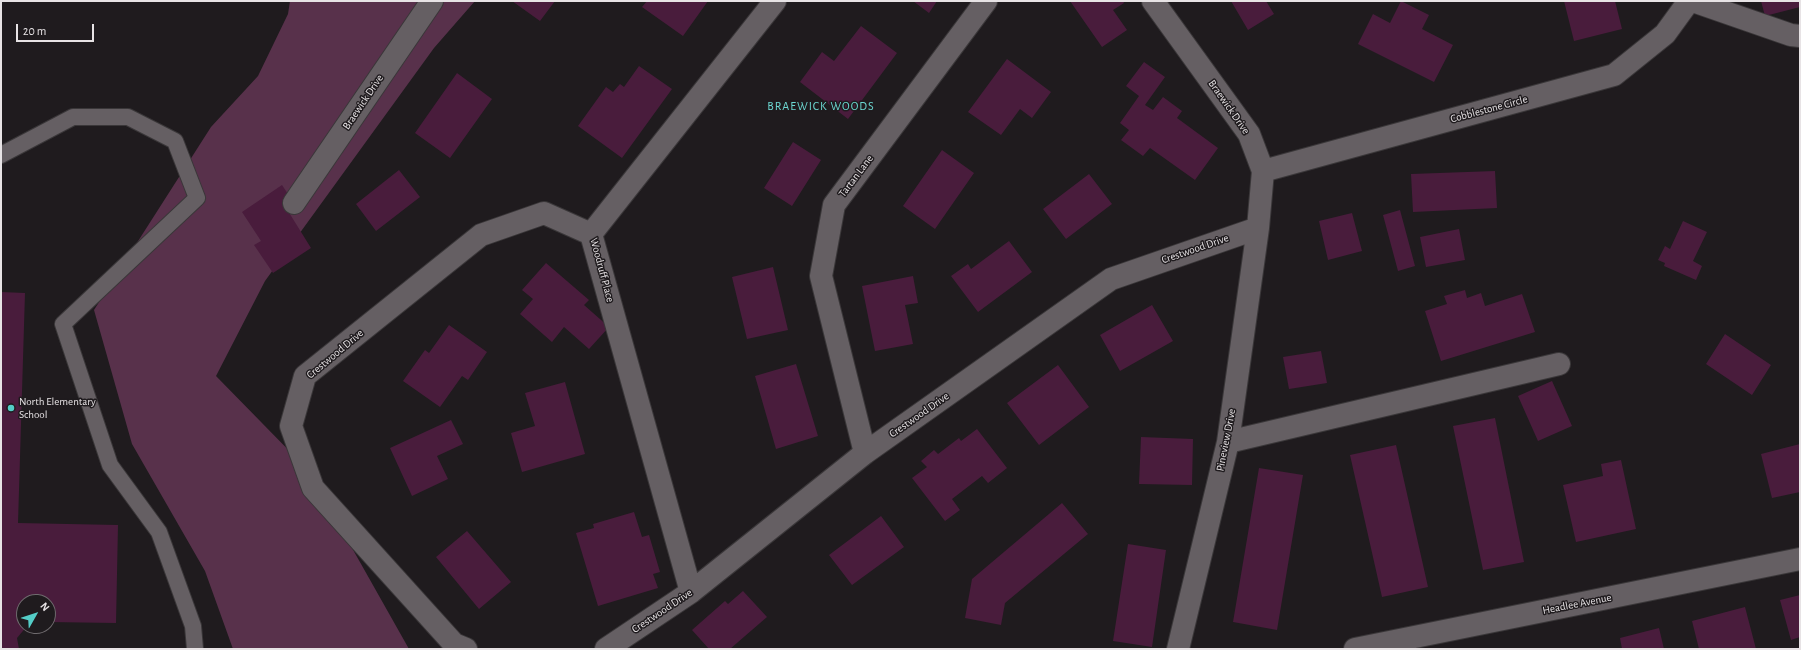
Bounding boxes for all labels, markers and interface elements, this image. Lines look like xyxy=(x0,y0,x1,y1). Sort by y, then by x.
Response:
scale bar xyxy=(18,16,96,42)
text: 20 m xyxy=(23,25,46,37)
street label: Braewick Drive xyxy=(340,72,386,132)
street label: Braewick Drive xyxy=(1205,77,1253,137)
street label: Cobblestone Circle xyxy=(1449,92,1529,126)
district label: BRAEWICK WOODS xyxy=(767,99,875,113)
street label: Tartan Lane xyxy=(836,152,876,200)
street label: Crestwood Drive xyxy=(1160,231,1230,267)
street label: Woodruff Place xyxy=(587,236,617,304)
street label: Crestwood Drive xyxy=(304,326,366,382)
street label: Crestwood Drive xyxy=(886,389,952,441)
place label: North Elementary School xyxy=(19,395,96,421)
marker: North Elementary School xyxy=(6,403,16,413)
street label: Pineview Drive xyxy=(1213,408,1239,472)
street label: Crestwood Drive xyxy=(629,586,695,636)
street label: Headlee Avenue xyxy=(1541,591,1613,617)
north arrow xyxy=(16,594,56,634)
text: N xyxy=(38,600,52,613)

